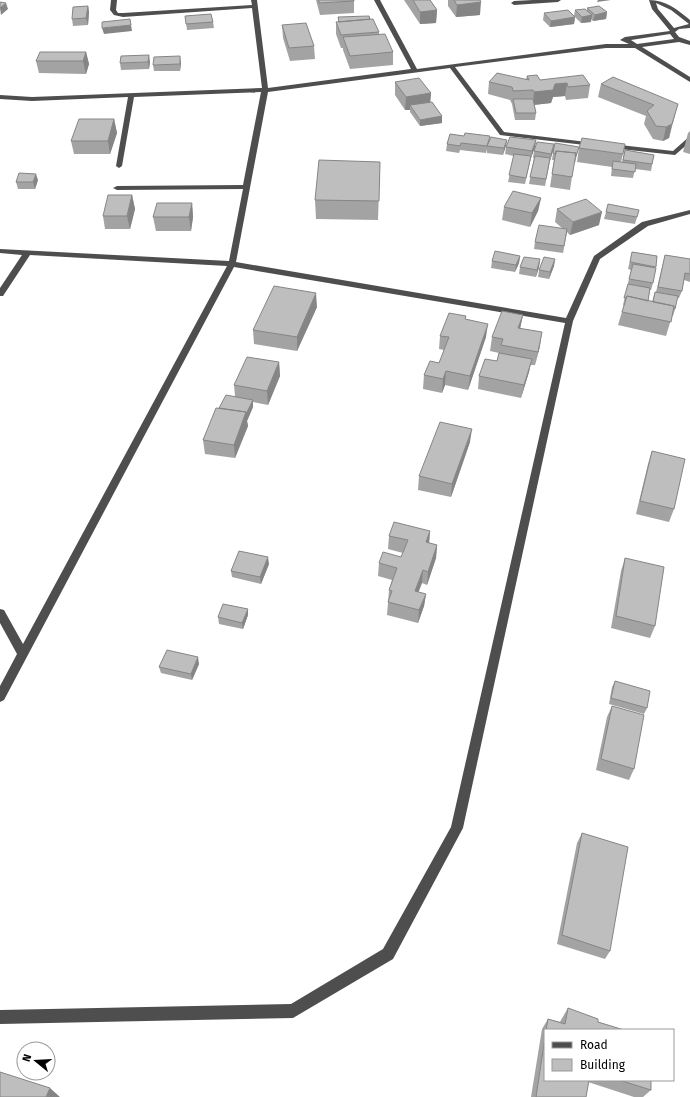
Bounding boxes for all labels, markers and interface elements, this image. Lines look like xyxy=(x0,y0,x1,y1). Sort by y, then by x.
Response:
legend xyxy=(544,1029,674,1081)
text: Road xyxy=(580,1038,608,1052)
north arrow xyxy=(16,1041,56,1081)
text: N xyxy=(20,1053,34,1064)
text: Building xyxy=(580,1058,626,1072)

